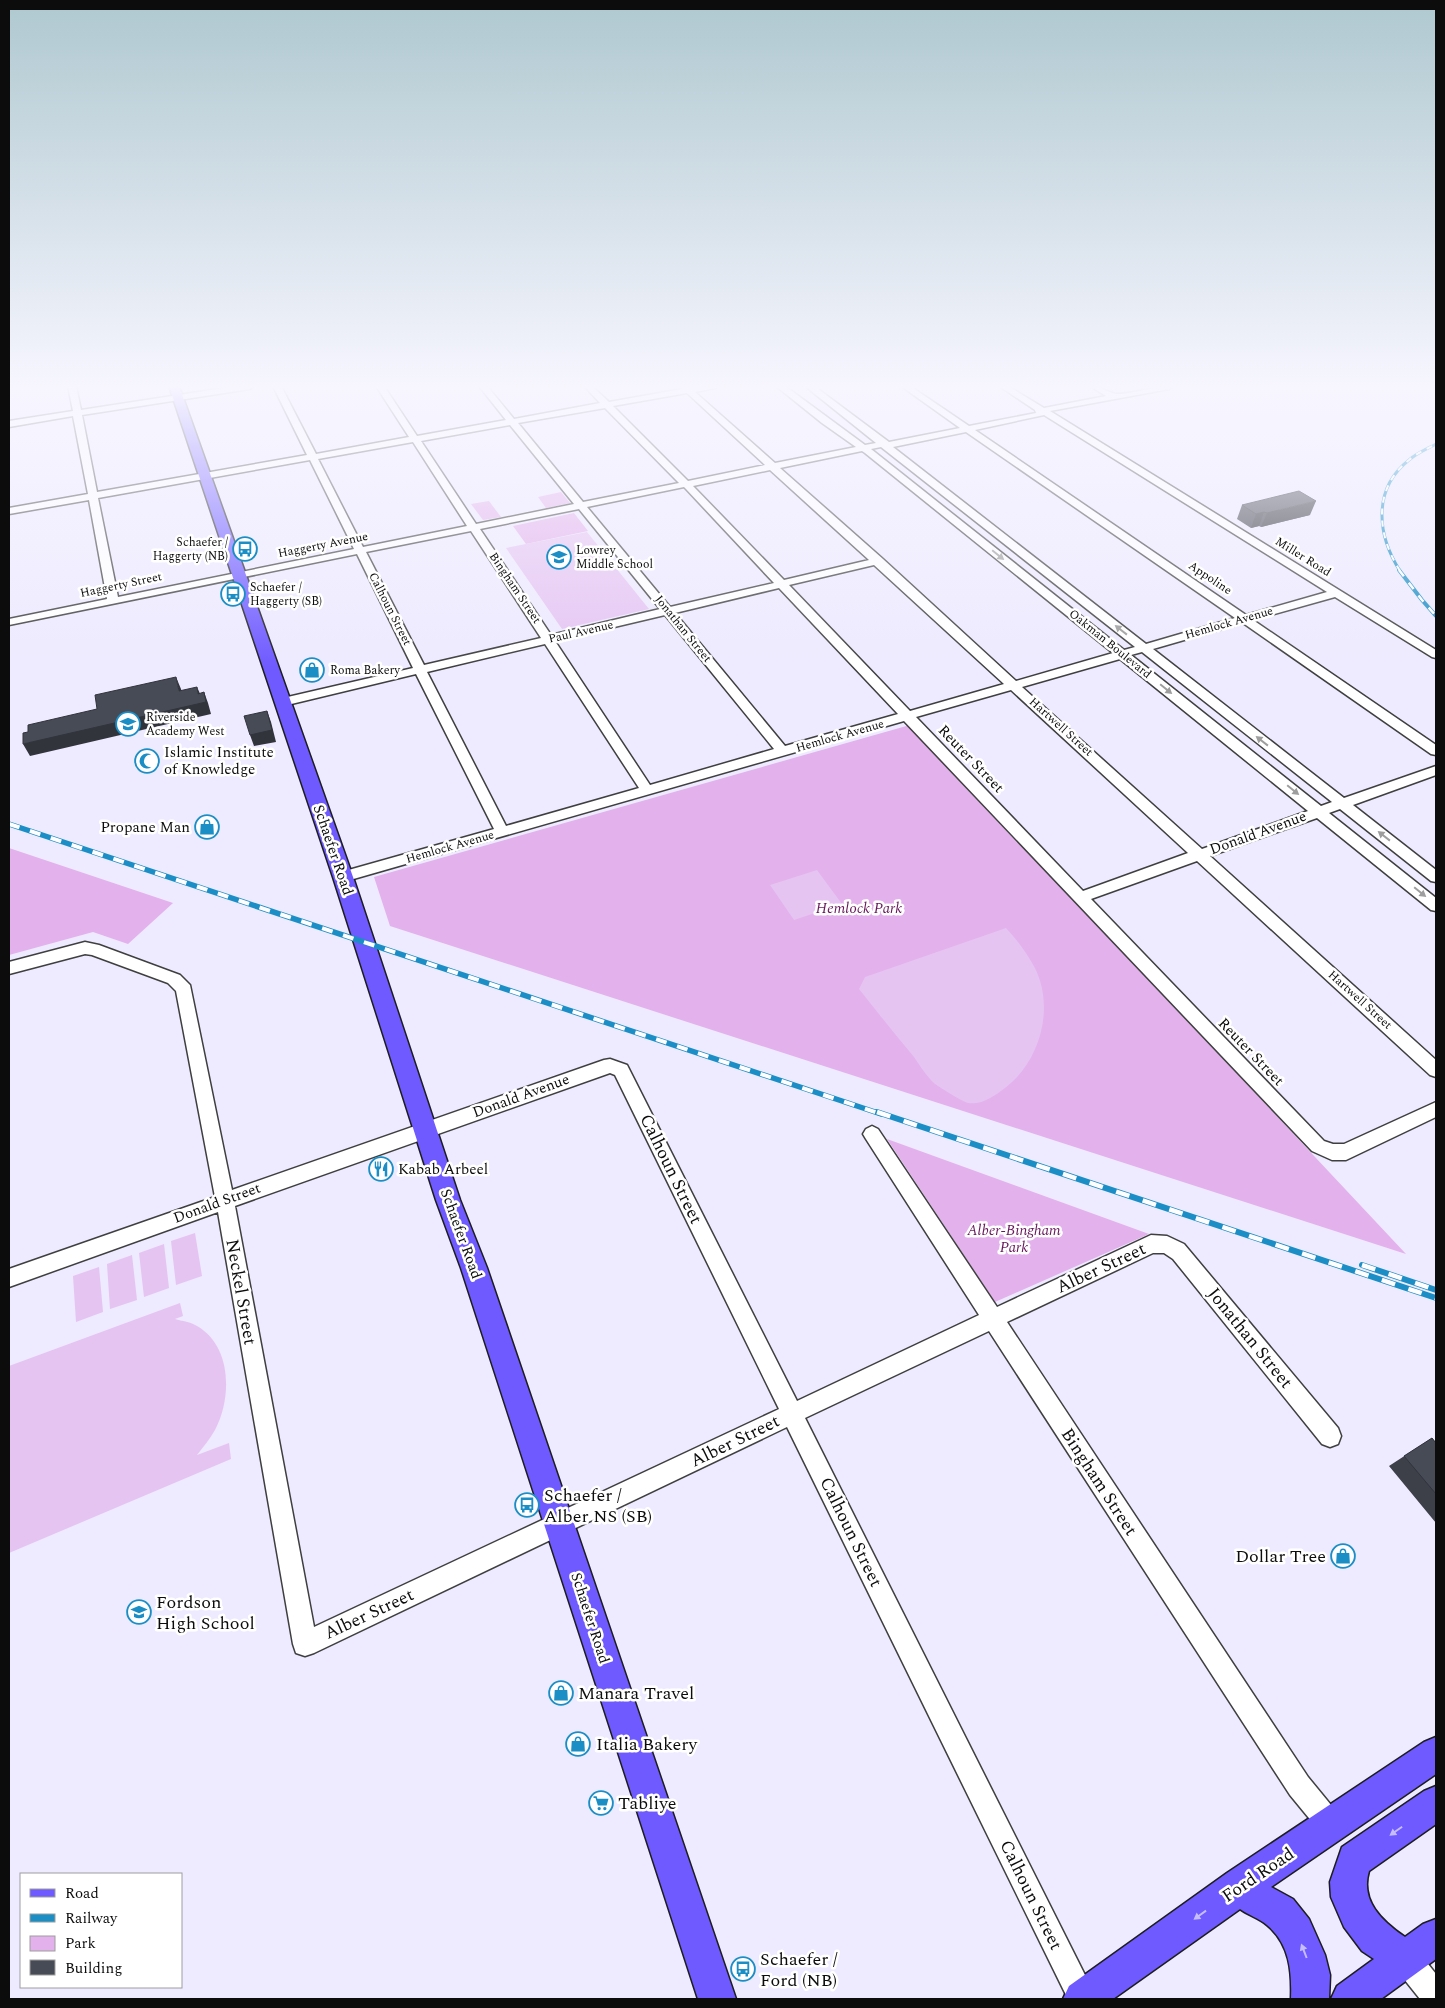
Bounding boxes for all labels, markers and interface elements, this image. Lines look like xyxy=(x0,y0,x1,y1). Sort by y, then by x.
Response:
street label: Haggerty Avenue xyxy=(276,527,370,563)
street label: Miller Road xyxy=(1271,532,1335,582)
place label: Schaefer / Haggerty (NB) xyxy=(153,533,228,566)
bus stop icon: Schaefer / Haggerty (NB) xyxy=(232,536,258,562)
place label: Lowrey Middle School xyxy=(576,541,653,574)
school or university icon: Lowrey Middle School xyxy=(546,544,572,570)
street label: Bingham Street xyxy=(484,548,546,628)
one-way arrow xyxy=(991,549,1004,560)
street label: Appoline xyxy=(1184,556,1236,600)
street label: Haggerty Street xyxy=(78,567,164,603)
street label: Calhoun Street xyxy=(363,569,417,649)
place label: Schaefer / Haggerty (SB) xyxy=(250,578,322,611)
bus stop icon: Schaefer / Haggerty (SB) xyxy=(220,581,246,607)
street label: Jonathan Street xyxy=(650,591,716,667)
street label: Hemlock Avenue xyxy=(1183,601,1276,645)
street label: Oakman Boulevard xyxy=(1064,605,1156,684)
street label: Paul Avenue xyxy=(547,615,616,649)
one-way arrow xyxy=(1115,624,1128,635)
shop icon: Roma Bakery xyxy=(299,657,325,683)
place label: Roma Bakery xyxy=(330,661,401,680)
one-way arrow xyxy=(1159,684,1172,695)
street label: Hartwell Street xyxy=(1025,693,1097,761)
place label: Riverside Academy West xyxy=(146,708,225,741)
school or university icon: Riverside Academy West xyxy=(115,711,141,737)
street label: Hemlock Avenue xyxy=(794,714,887,758)
street label: Reuter Street xyxy=(932,720,1010,798)
one-way arrow xyxy=(1256,735,1269,746)
place label: Islamic Institute of Knowledge xyxy=(164,741,274,781)
mosque icon: Islamic Institute of Knowledge xyxy=(134,748,160,774)
one-way arrow xyxy=(1286,785,1299,796)
street label: Schaefer Road xyxy=(307,802,359,898)
street label: Donald Avenue xyxy=(1206,805,1310,861)
shop icon: Propane Man xyxy=(194,814,220,840)
place label: Propane Man xyxy=(100,816,190,839)
street label: Hemlock Avenue xyxy=(404,825,497,869)
one-way arrow xyxy=(1378,830,1391,841)
one-way arrow xyxy=(1413,887,1426,898)
park label: Hemlock Park xyxy=(816,897,902,920)
street label: Hartwell Street xyxy=(1324,966,1396,1034)
street label: Reuter Street xyxy=(1212,1013,1290,1091)
street label: Donald Avenue xyxy=(469,1068,573,1124)
street label: Calhoun Street xyxy=(633,1109,709,1229)
restaurant icon: Kabab Arbeel xyxy=(368,1156,394,1182)
place label: Kabab Arbeel xyxy=(398,1158,488,1181)
street label: Donald Street xyxy=(170,1177,264,1229)
street label: Schaefer Road xyxy=(434,1186,488,1282)
park label: Alber-Bingham Park xyxy=(966,1219,1061,1259)
street label: Alber Street xyxy=(1052,1235,1150,1301)
street label: Neckel Street xyxy=(218,1237,264,1347)
street label: Jonathan Street xyxy=(1201,1282,1299,1394)
street label: Alber Street xyxy=(686,1408,784,1474)
street label: Bingham Street xyxy=(1054,1423,1144,1541)
street label: Calhoun Street xyxy=(813,1472,889,1592)
place label: Schaefer / Alber NS (SB) xyxy=(544,1482,652,1530)
bus stop icon: Schaefer / Alber NS (SB) xyxy=(514,1492,540,1518)
place label: Dollar Tree xyxy=(1235,1543,1326,1570)
shop icon: Dollar Tree xyxy=(1330,1543,1356,1569)
street label: Schaefer Road xyxy=(564,1569,616,1667)
street label: Alber Street xyxy=(320,1581,418,1647)
place label: Fordson High School xyxy=(156,1589,255,1637)
school or university icon: Fordson High School xyxy=(126,1599,152,1625)
shop icon: Manara Travel xyxy=(548,1680,574,1706)
place label: Manara Travel xyxy=(578,1680,694,1707)
shop icon: Italia Bakery xyxy=(565,1731,591,1757)
place label: Italia Bakery xyxy=(596,1731,698,1758)
supermarket icon: Tabliye xyxy=(588,1790,614,1816)
place label: Tabliye xyxy=(618,1790,676,1817)
one-way arrow xyxy=(1389,1826,1403,1836)
street label: Calhoun Street xyxy=(993,1835,1069,1955)
street label: Ford Road xyxy=(1216,1841,1300,1909)
legend xyxy=(20,1873,182,1988)
text: Road xyxy=(65,1882,99,1905)
text: Railway xyxy=(65,1907,118,1930)
one-way arrow xyxy=(1194,1909,1207,1920)
text: Park xyxy=(65,1932,96,1955)
one-way arrow xyxy=(1300,1944,1307,1959)
place label: Schaefer / Ford (NB) xyxy=(760,1946,838,1994)
bus stop icon: Schaefer / Ford (NB) xyxy=(730,1956,756,1982)
text: Building xyxy=(65,1957,122,1980)

